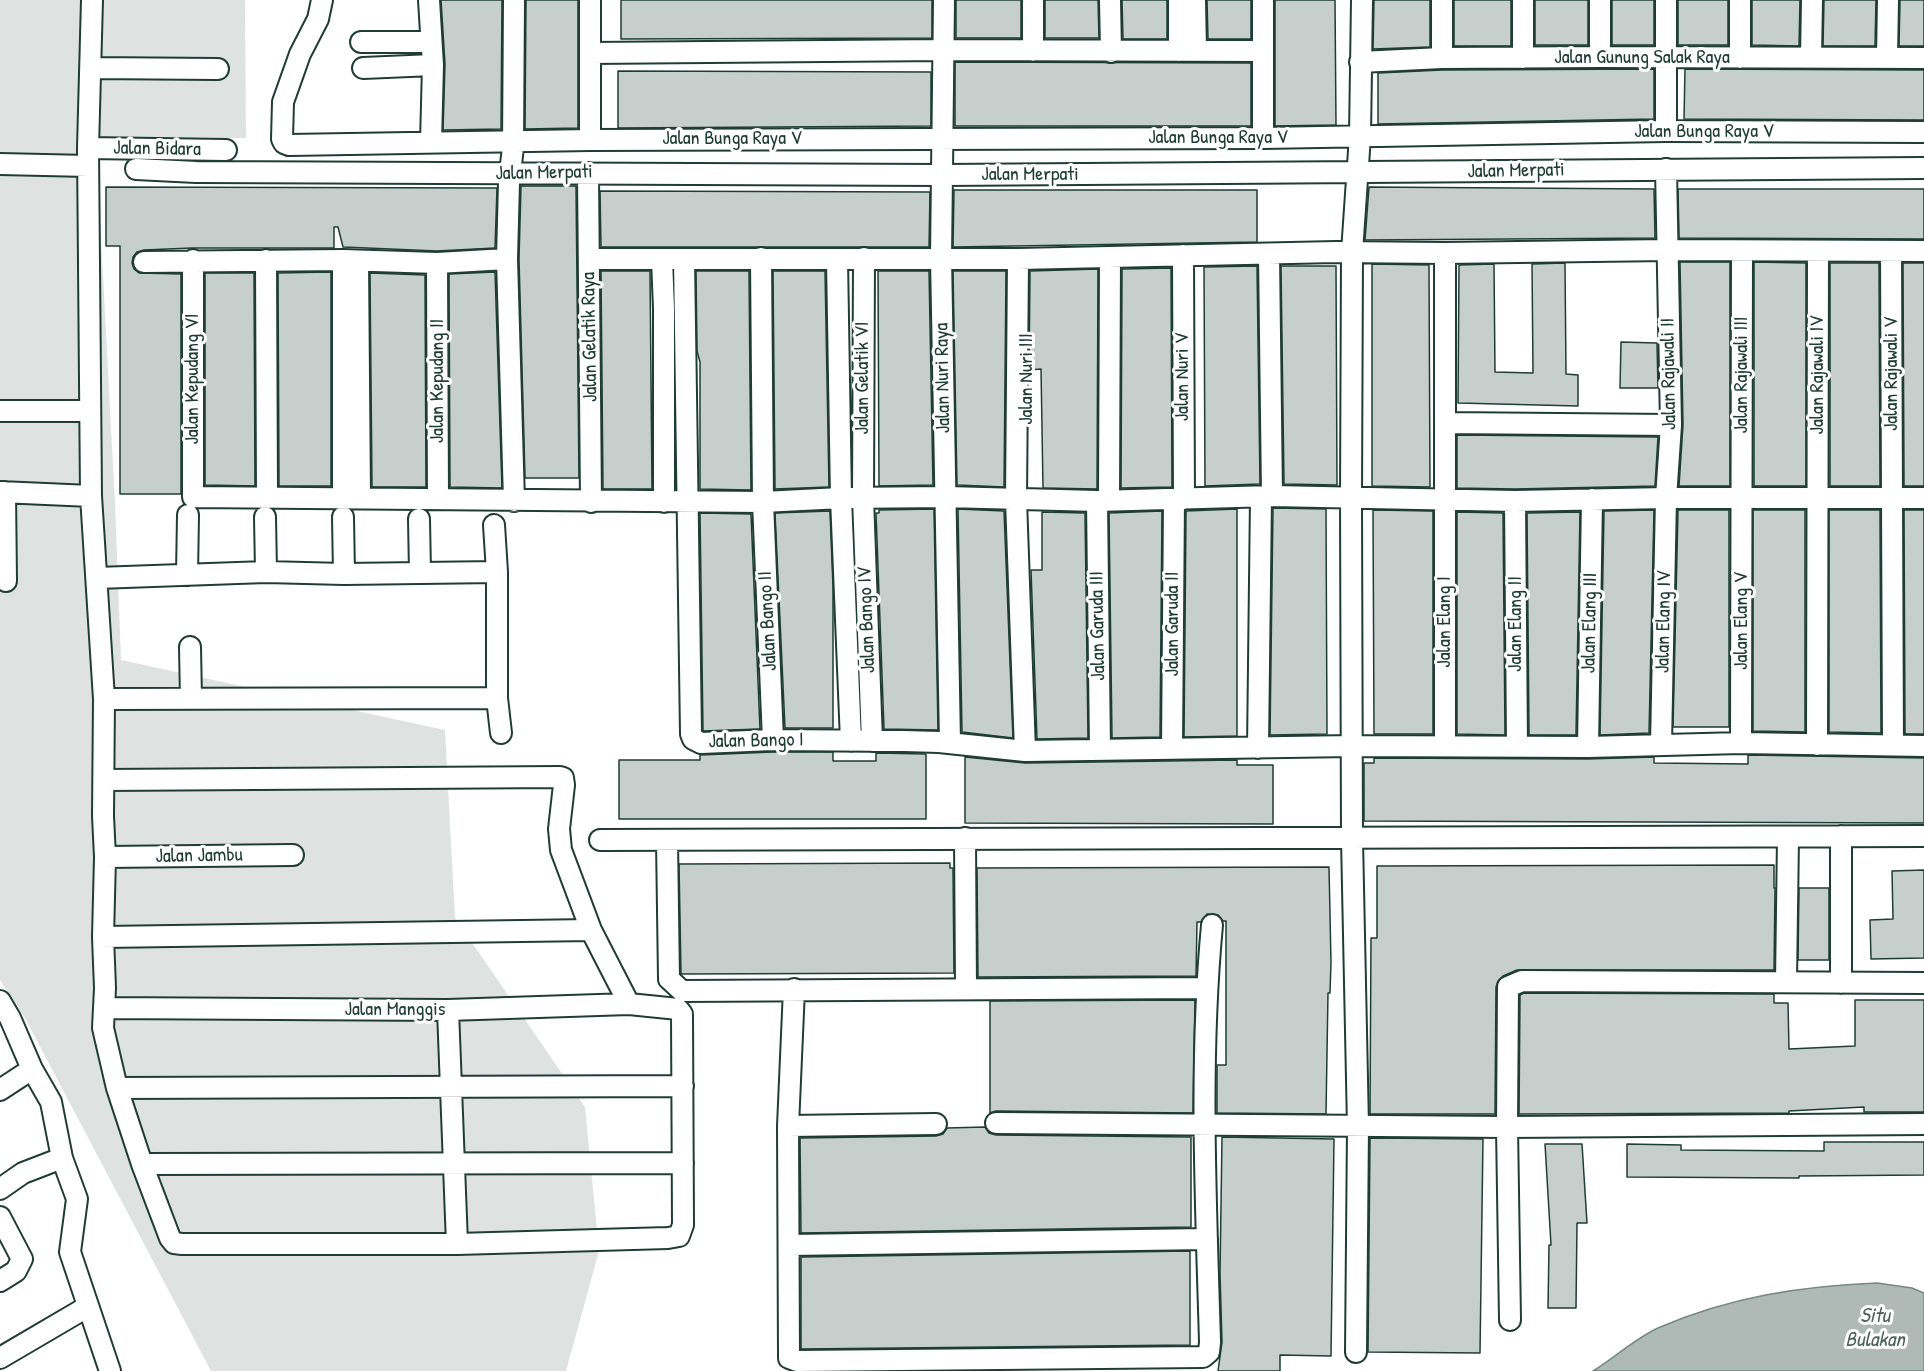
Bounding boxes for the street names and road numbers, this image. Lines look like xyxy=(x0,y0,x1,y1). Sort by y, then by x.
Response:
street label: Jalan Gunung Salak Raya xyxy=(1554,46,1730,70)
street label: Jalan Bunga Raya V xyxy=(1634,120,1774,144)
street label: Jalan Bunga Raya V xyxy=(1148,126,1288,150)
street label: Jalan Bunga Raya V xyxy=(662,127,802,151)
street label: Jalan Bidara xyxy=(113,136,201,162)
street label: Jalan Merpati xyxy=(1467,158,1565,184)
street label: Jalan Merpati xyxy=(495,160,593,186)
street label: Jalan Merpati xyxy=(981,163,1079,187)
street label: Jalan Gelatik Raya xyxy=(577,272,603,402)
street label: Jalan Kepudang VI xyxy=(181,313,205,445)
street label: Jalan Rajawali III xyxy=(1730,316,1754,434)
street label: Jalan Rajawali IV xyxy=(1806,316,1830,434)
street label: Jalan Rajawali V xyxy=(1880,317,1904,431)
street label: Jalan Rajawali II xyxy=(1656,318,1682,430)
street label: Jalan Kepudang II xyxy=(426,319,450,443)
street label: Jalan Gelatik VI xyxy=(851,322,875,434)
street label: Jalan Nuri Raya xyxy=(930,322,956,434)
street label: Jalan Nuri III xyxy=(1015,333,1039,425)
street label: Jalan Nuri V xyxy=(1171,333,1195,421)
street label: Jalan Bango IV xyxy=(853,566,881,674)
street label: Jalan Bango II xyxy=(753,570,783,672)
street label: Jalan Garuda III xyxy=(1085,571,1111,681)
street label: Jalan Elang IV xyxy=(1651,571,1677,673)
street label: Jalan Garuda II xyxy=(1161,572,1185,676)
street label: Jalan Elang III xyxy=(1577,572,1603,674)
street label: Jalan Elang V xyxy=(1730,572,1754,670)
street label: Jalan Elang I xyxy=(1433,576,1457,668)
street label: Jalan Elang II xyxy=(1504,576,1528,672)
street label: Jalan Bango I xyxy=(708,728,804,754)
street label: Jalan Jambu xyxy=(155,843,243,869)
street label: Jalan Manggis xyxy=(345,998,445,1022)

